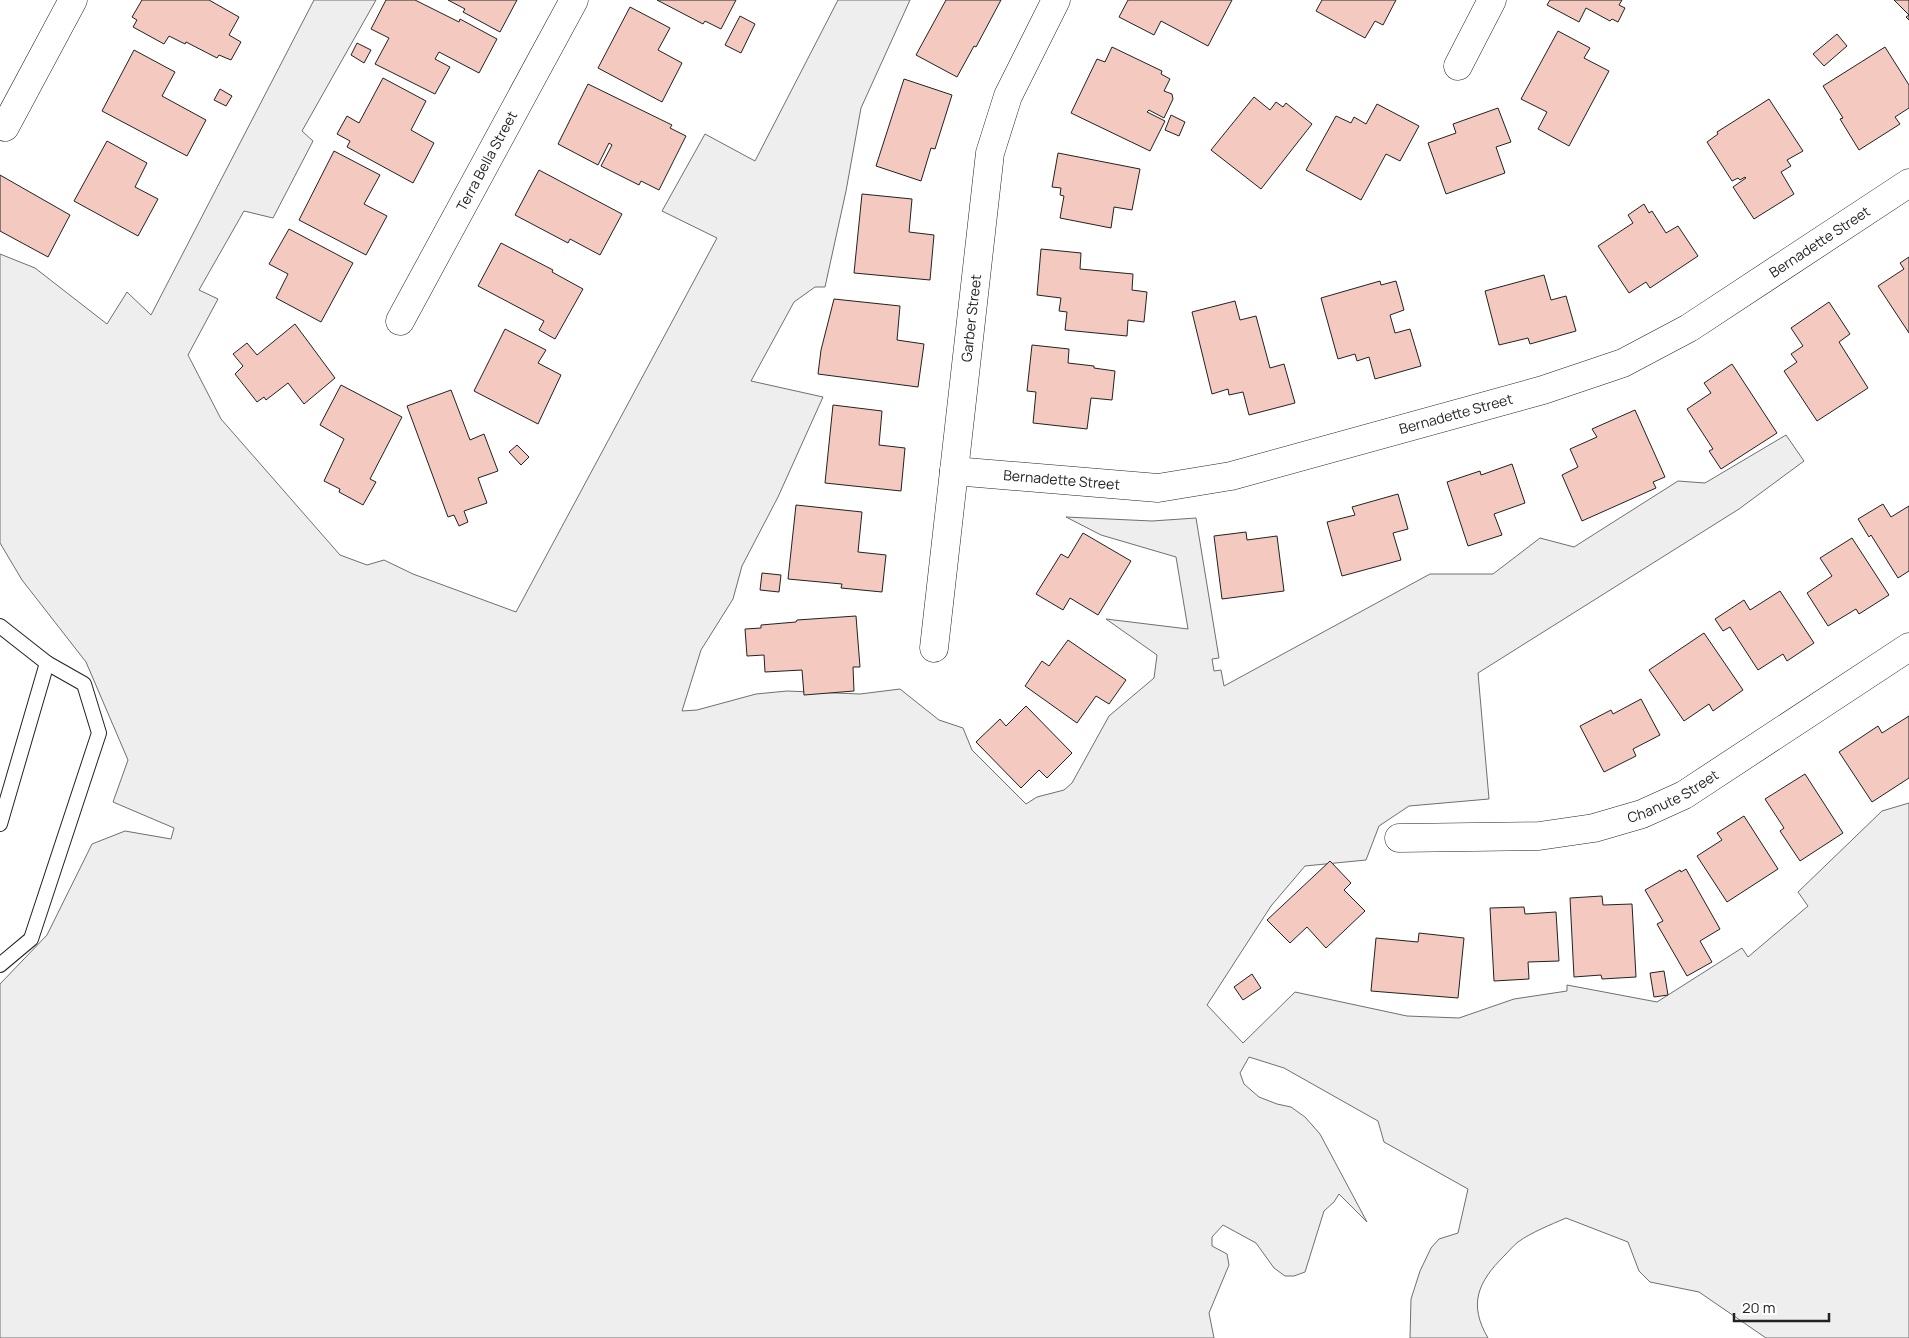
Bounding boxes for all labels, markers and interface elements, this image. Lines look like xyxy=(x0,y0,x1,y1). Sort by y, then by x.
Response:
street label: Terra Bella Street xyxy=(452,107,521,214)
street label: Bernadette Street xyxy=(1765,201,1874,282)
street label: Garber Street xyxy=(956,273,985,363)
street label: Bernadette Street xyxy=(1397,389,1515,438)
street label: Bernadette Street xyxy=(1003,465,1121,494)
street label: Chanute Street xyxy=(1625,765,1722,827)
scale bar xyxy=(1734,1290,1829,1322)
text: 20 m xyxy=(1742,1297,1775,1318)

